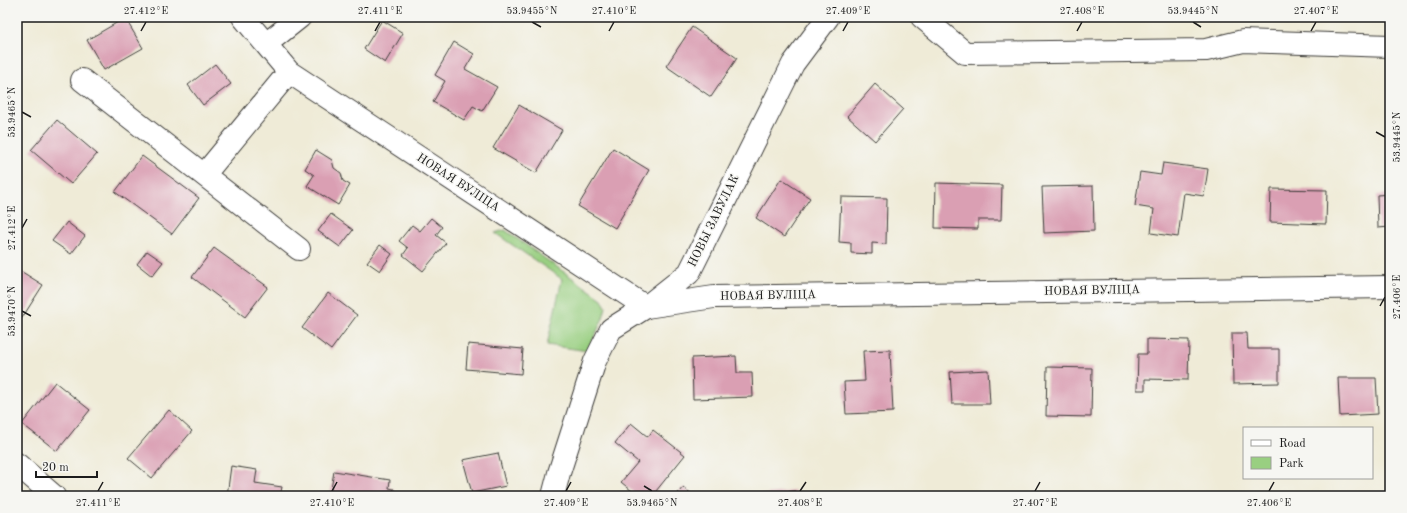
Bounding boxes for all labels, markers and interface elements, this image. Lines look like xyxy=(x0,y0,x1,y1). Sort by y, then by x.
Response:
text: 27.412°E xyxy=(124,6,168,16)
text: 27.411°E xyxy=(358,6,402,16)
text: 53.9455°N xyxy=(506,6,558,16)
text: 27.410°E xyxy=(592,6,636,16)
text: 27.409°E xyxy=(826,6,870,16)
text: 27.408°E xyxy=(1060,6,1104,16)
text: 53.9445°N xyxy=(1167,6,1219,16)
text: 27.407°E xyxy=(1294,6,1338,16)
text: 53.9465°N xyxy=(7,86,17,138)
text: 53.9445°N xyxy=(1392,111,1402,163)
street label: НОВАЯ ВУЛІЦА xyxy=(414,152,502,214)
street label: НОВЫ ЗАВУЛАК xyxy=(686,173,742,269)
text: 27.412°E xyxy=(7,206,17,250)
text: 27.406°E xyxy=(1392,275,1402,319)
street label: НОВАЯ ВУЛІЦА xyxy=(1044,284,1140,298)
text: 53.9470°N xyxy=(7,285,17,337)
street label: НОВАЯ ВУЛІЦА xyxy=(720,289,816,303)
legend xyxy=(1243,427,1373,479)
text: Road xyxy=(1279,438,1306,450)
scale bar xyxy=(36,453,97,479)
text: Park xyxy=(1279,458,1304,470)
text: 20 m xyxy=(42,462,69,474)
text: 27.411°E xyxy=(76,498,120,508)
text: 27.410°E xyxy=(310,498,354,508)
text: 27.409°E xyxy=(544,498,588,508)
text: 53.9465°N xyxy=(626,498,678,508)
text: 27.408°E xyxy=(778,498,822,508)
text: 27.407°E xyxy=(1013,498,1057,508)
text: 27.406°E xyxy=(1247,498,1291,508)

